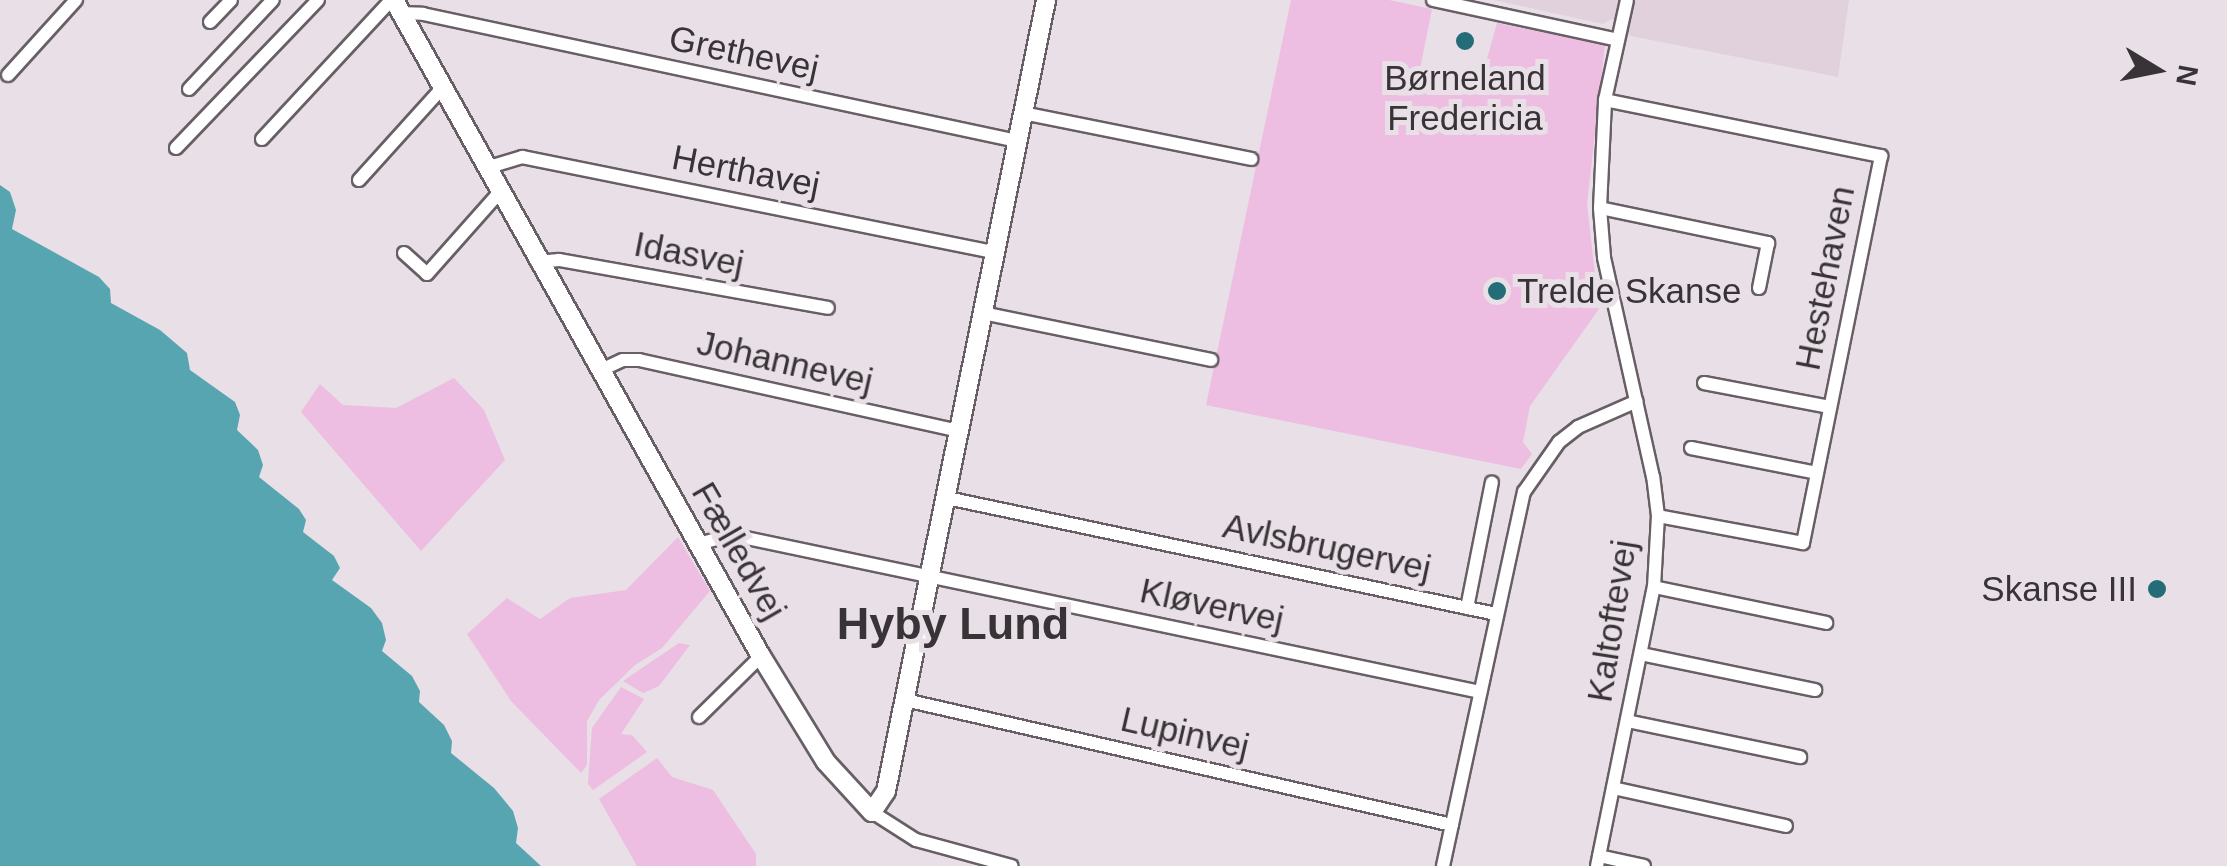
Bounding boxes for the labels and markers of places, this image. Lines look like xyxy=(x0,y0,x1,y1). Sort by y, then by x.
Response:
marker: Børneland Fredericia xyxy=(1454,30,1476,52)
place label: Børneland Fredericia xyxy=(1384,57,1546,139)
place label: Trelde Skanse xyxy=(1517,270,1741,312)
marker: Trelde Skanse xyxy=(1486,280,1508,302)
place label: Skanse III xyxy=(1981,568,2137,610)
marker: Skanse III xyxy=(2146,578,2168,600)

